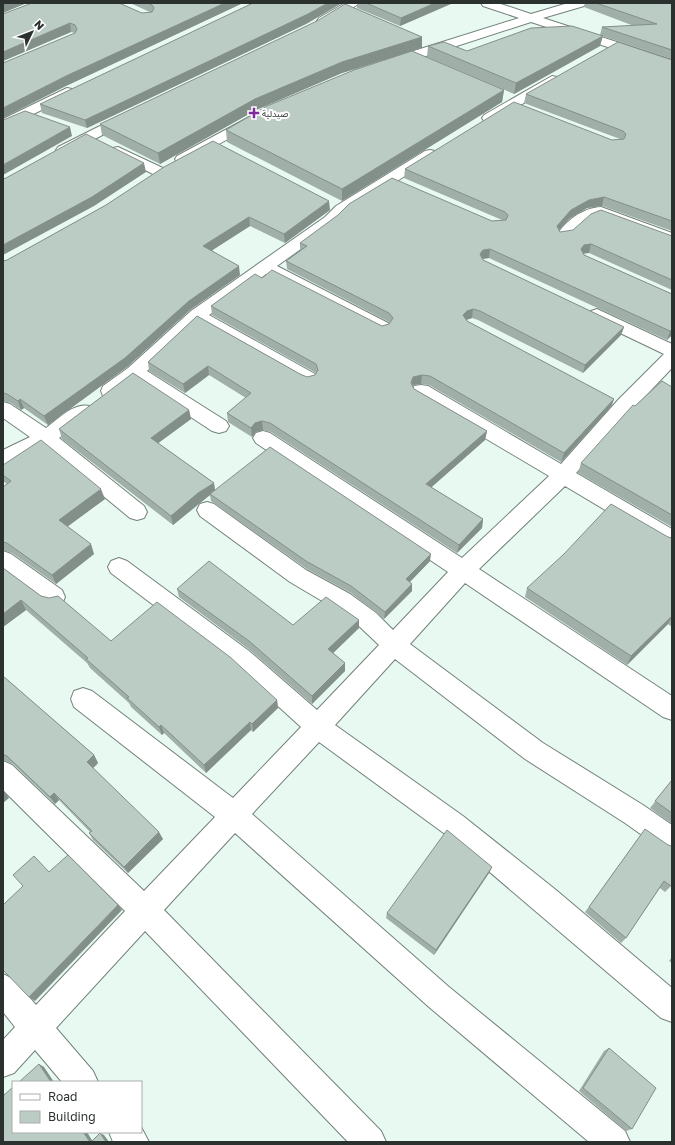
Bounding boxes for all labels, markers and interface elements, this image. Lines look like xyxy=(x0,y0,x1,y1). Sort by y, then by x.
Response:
north arrow xyxy=(12,12,52,52)
text: N xyxy=(32,17,47,32)
marker: صيدلية xyxy=(249,108,259,118)
place label: صيدلية xyxy=(262,108,288,119)
legend xyxy=(12,1081,142,1133)
text: Road xyxy=(48,1089,77,1104)
text: Building xyxy=(48,1109,96,1124)

